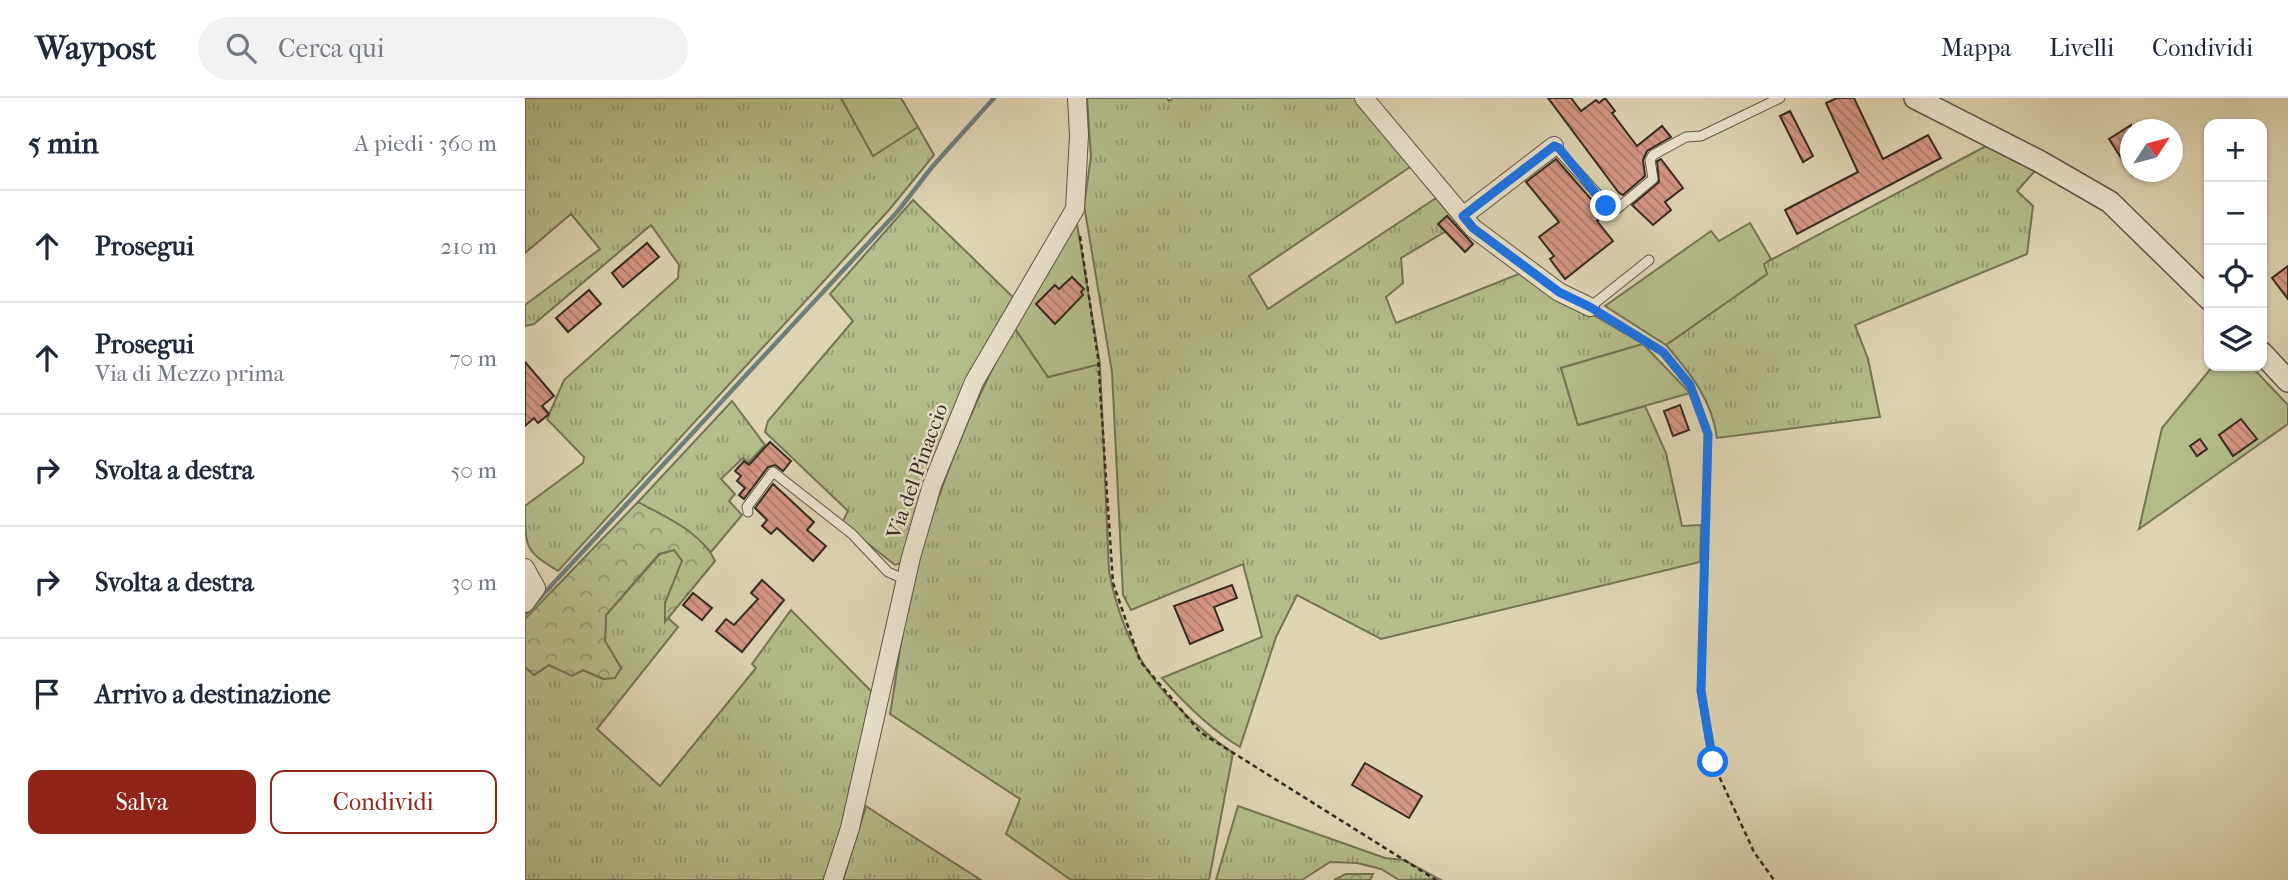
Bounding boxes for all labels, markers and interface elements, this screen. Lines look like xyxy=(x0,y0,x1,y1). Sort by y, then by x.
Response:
search box xyxy=(198,17,688,80)
text: Waypost xyxy=(35,29,156,68)
icon: search xyxy=(222,29,260,67)
text: Cerca qui xyxy=(278,33,384,64)
text: Mappa xyxy=(1941,34,2011,62)
text: Livelli xyxy=(2049,34,2114,62)
text: Condividi xyxy=(2152,34,2253,62)
north arrow xyxy=(2120,119,2183,182)
map controls xyxy=(2204,119,2267,371)
button: + xyxy=(2204,119,2267,182)
text: 5 min xyxy=(28,126,99,161)
text: A piedi · 360 m xyxy=(354,130,497,157)
button: − xyxy=(2204,182,2267,245)
route end xyxy=(1590,190,1621,221)
icon: ahead xyxy=(28,227,66,265)
text: Prosegui xyxy=(95,231,194,262)
text: 210 m xyxy=(440,233,497,260)
button: locate xyxy=(2204,245,2267,308)
button: layers xyxy=(2204,308,2267,371)
text: Prosegui xyxy=(95,329,194,360)
icon: ahead xyxy=(28,339,66,377)
text: 70 m xyxy=(449,345,497,372)
text: Via di Mezzo prima xyxy=(95,360,284,387)
street label: Via del Pinaccio xyxy=(881,400,953,543)
icon: right xyxy=(28,451,66,489)
text: Svolta a destra xyxy=(95,455,254,486)
text: 50 m xyxy=(450,457,497,484)
icon: right xyxy=(28,563,66,601)
text: Svolta a destra xyxy=(95,567,254,598)
text: 30 m xyxy=(451,569,497,596)
icon: arrive xyxy=(28,675,66,713)
text: Arrivo a destinazione xyxy=(95,679,331,710)
route start xyxy=(1697,746,1728,777)
button: Salva xyxy=(28,770,256,834)
button: Condividi xyxy=(270,770,497,834)

